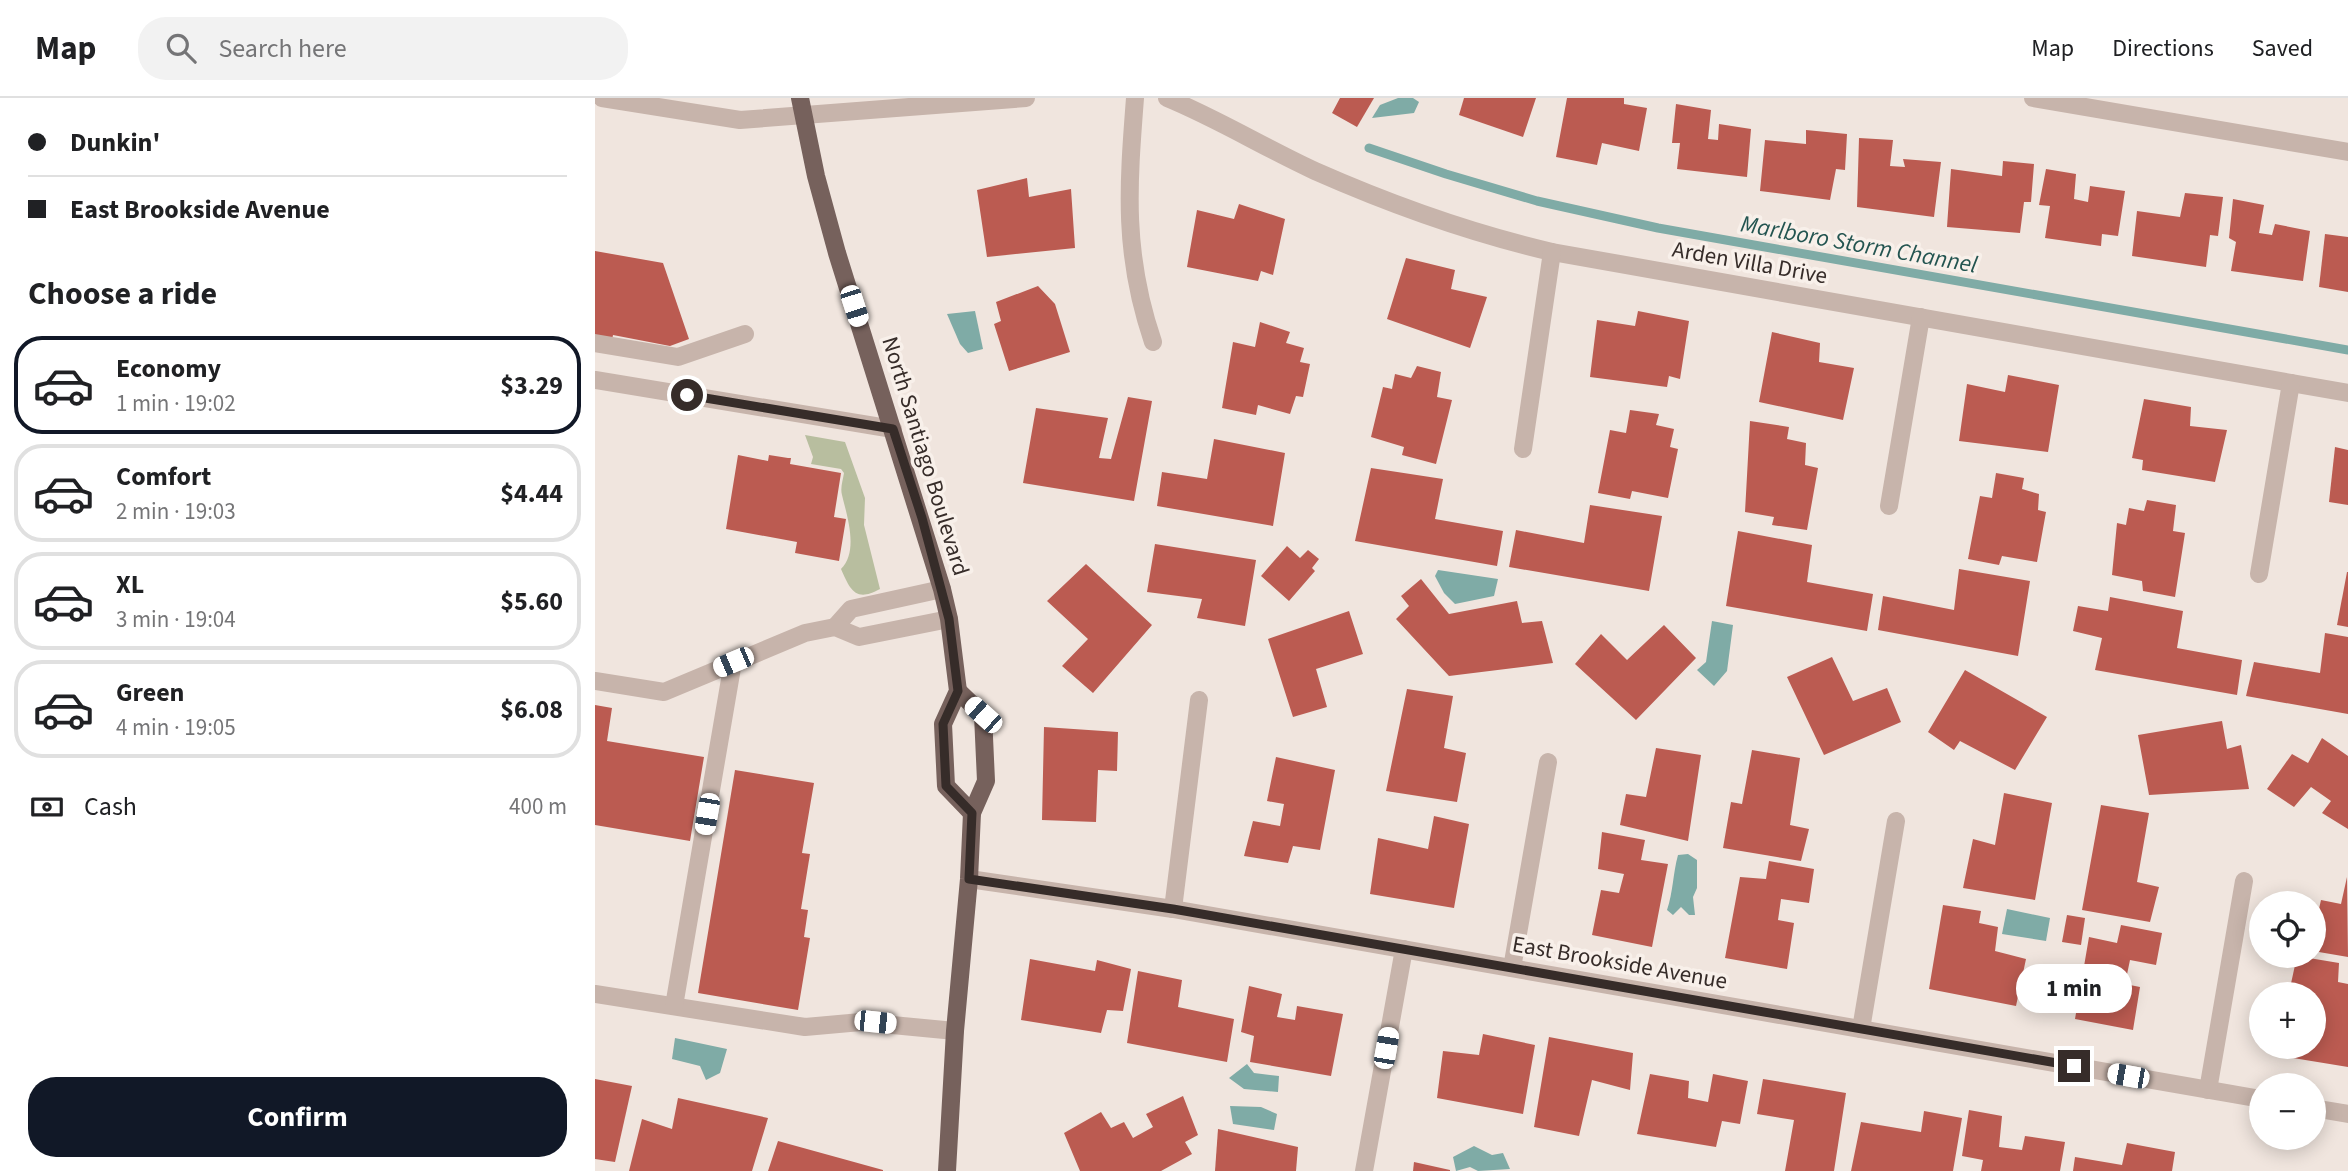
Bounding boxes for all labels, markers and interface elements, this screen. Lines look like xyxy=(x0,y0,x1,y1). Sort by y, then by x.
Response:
search box xyxy=(138,17,628,80)
text: Map xyxy=(35,25,96,72)
icon: search xyxy=(162,29,200,67)
text: Search here xyxy=(218,30,347,67)
text: Map xyxy=(2031,31,2074,66)
text: Directions xyxy=(2112,31,2214,66)
text: Saved xyxy=(2252,31,2313,66)
text: Dunkin' xyxy=(70,124,160,161)
text: East Brookside Avenue xyxy=(70,191,330,228)
water label: Marlboro Storm Channel xyxy=(1738,206,1980,283)
street label: Arden Villa Drive xyxy=(1670,233,1830,292)
text: Choose a ride xyxy=(28,271,217,317)
car xyxy=(838,283,871,329)
street label: North Santiago Boulevard xyxy=(873,333,978,580)
text: Economy xyxy=(116,350,221,387)
icon: car xyxy=(32,354,95,417)
text: $3.29 xyxy=(500,367,563,404)
route start xyxy=(671,379,703,411)
text: 1 min · 19:02 xyxy=(116,387,236,420)
text: Comfort xyxy=(116,458,211,495)
icon: car xyxy=(32,462,95,525)
text: $4.44 xyxy=(500,475,563,512)
text: 2 min · 19:03 xyxy=(116,495,236,528)
text: XL xyxy=(116,566,144,603)
icon: car xyxy=(32,570,95,633)
text: $5.60 xyxy=(500,583,563,620)
text: 3 min · 19:04 xyxy=(116,603,236,636)
car xyxy=(710,644,757,680)
text: Green xyxy=(116,674,184,711)
icon: car xyxy=(32,678,95,741)
text: $6.08 xyxy=(500,691,563,728)
car xyxy=(961,693,1006,737)
text: 4 min · 19:05 xyxy=(116,711,236,744)
icon: cash xyxy=(28,788,66,826)
text: Cash xyxy=(84,788,137,825)
text: 400 m xyxy=(509,790,567,823)
car xyxy=(694,791,721,837)
map controls xyxy=(2249,891,2326,1150)
button: locate xyxy=(2249,891,2326,968)
street label: East Brookside Avenue xyxy=(1510,927,1730,998)
callout: 1 min xyxy=(2016,964,2132,1014)
text: 1 min xyxy=(2046,972,2102,1005)
button: + xyxy=(2249,982,2326,1059)
car xyxy=(854,1009,897,1035)
car xyxy=(1373,1025,1400,1071)
route end xyxy=(2058,1050,2090,1082)
car xyxy=(2106,1062,2151,1090)
button: − xyxy=(2249,1073,2326,1150)
button: Confirm xyxy=(28,1077,567,1157)

